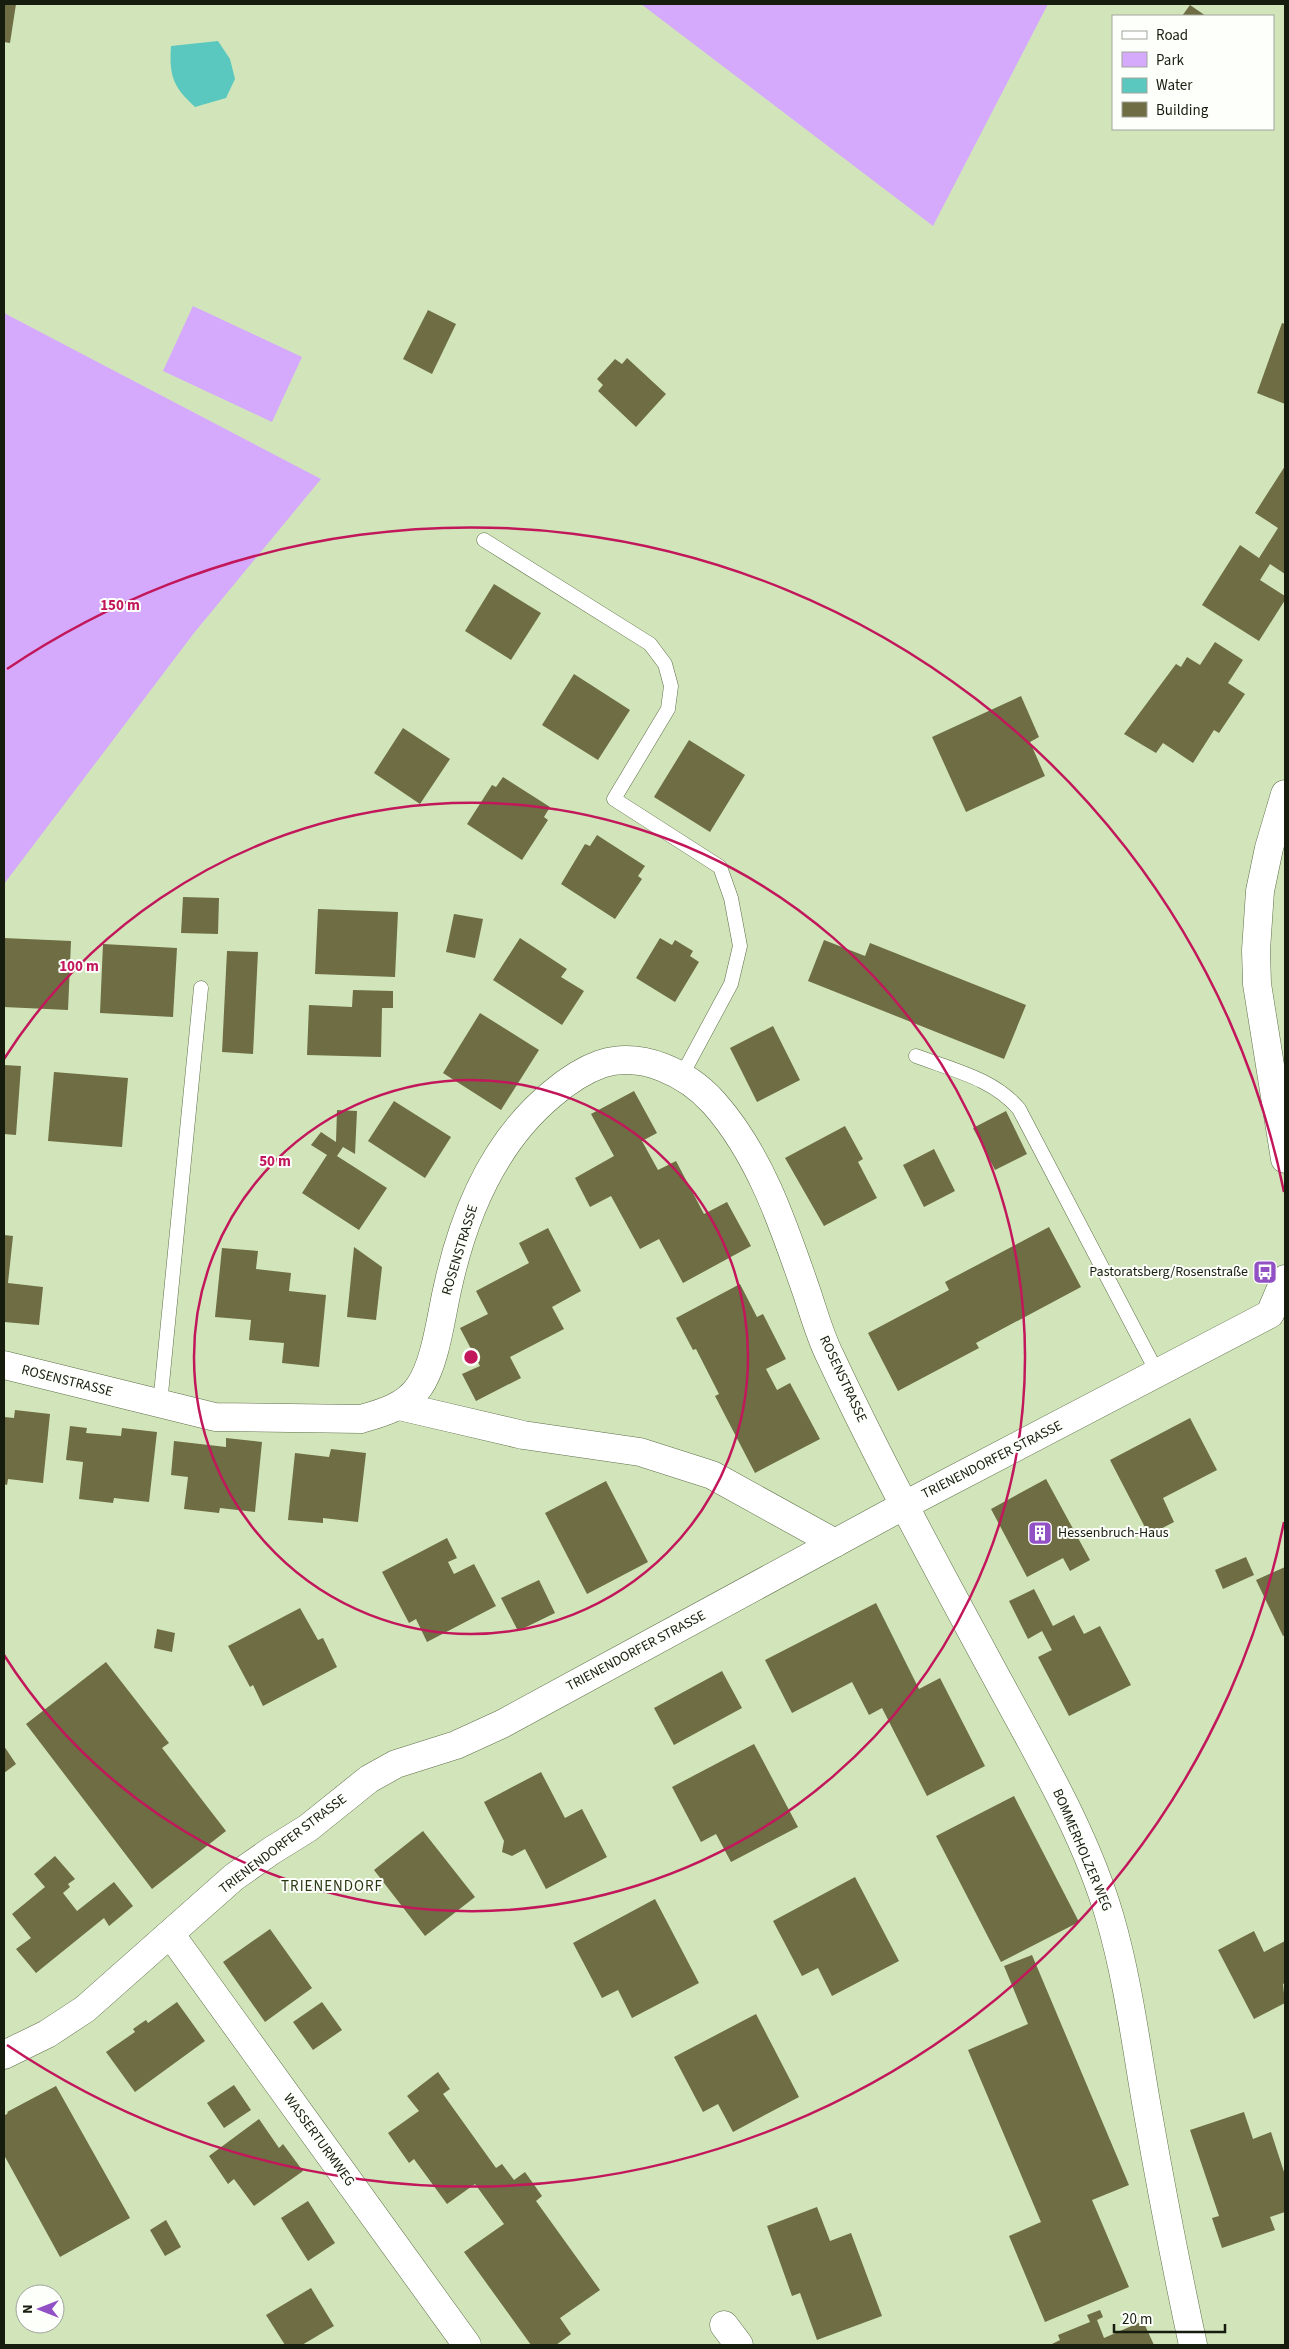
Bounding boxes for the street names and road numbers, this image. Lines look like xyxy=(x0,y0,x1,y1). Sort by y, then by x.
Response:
street label: ROSENSTRASSE xyxy=(437,1202,483,1298)
street label: ROSENSTRASSE xyxy=(814,1332,872,1426)
street label: ROSENSTRASSE xyxy=(19,1360,115,1402)
street label: TRIENENDORFER STRASSE xyxy=(918,1416,1066,1504)
street label: TRIENENDORFER STRASSE xyxy=(563,1606,709,1696)
street label: BOMMERHOLZER WEG xyxy=(1047,1786,1117,1914)
street label: TRIENENDORFER STRASSE xyxy=(216,1791,350,1897)
street label: WASSERTURMWEG xyxy=(279,2090,359,2190)

